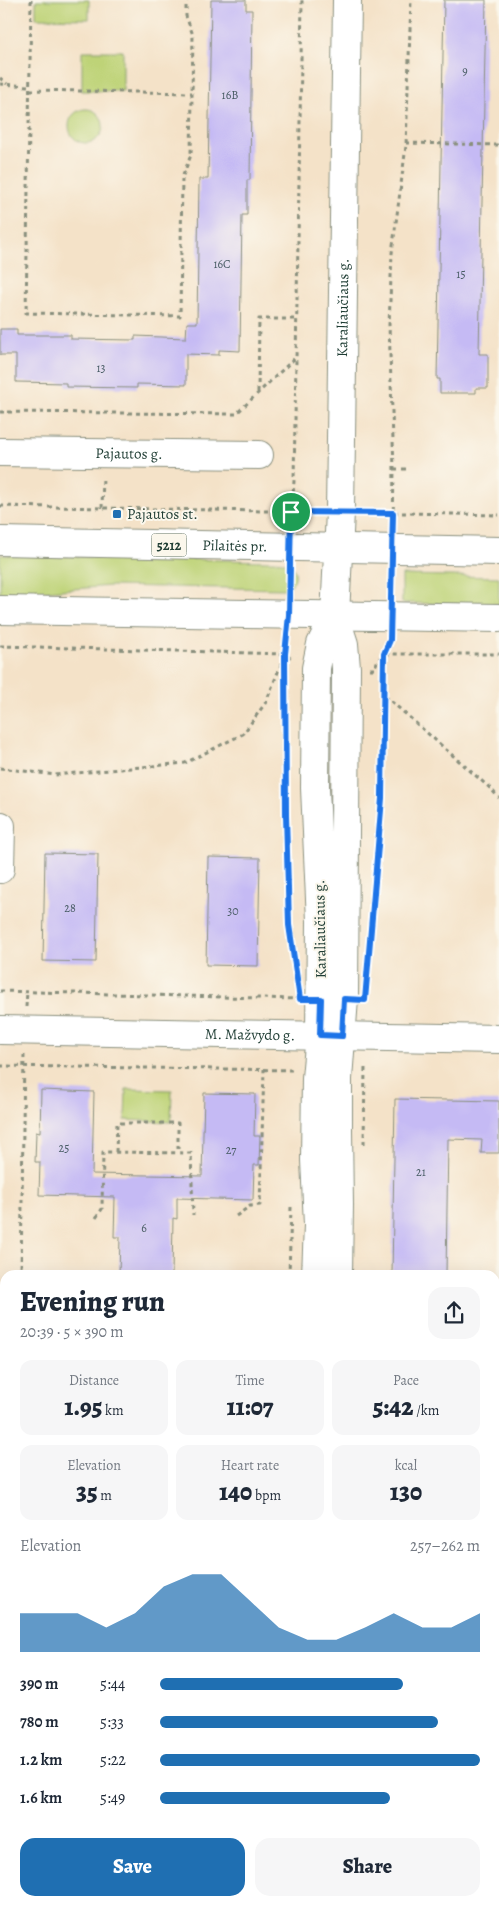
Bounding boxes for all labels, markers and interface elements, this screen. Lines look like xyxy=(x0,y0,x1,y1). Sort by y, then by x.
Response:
house number: 9 xyxy=(462,63,468,79)
house number: 16B xyxy=(222,87,238,103)
house number: 16C xyxy=(213,256,231,272)
street label: Karaliaučiaus g. xyxy=(332,258,353,357)
house number: 15 xyxy=(456,266,466,282)
house number: 13 xyxy=(96,360,106,376)
street label: Pajautos g. xyxy=(95,443,163,464)
pin xyxy=(270,491,312,533)
icon: arrive xyxy=(277,498,305,526)
place label: Pajautos st. xyxy=(127,504,198,524)
marker: Pajautos st. xyxy=(111,508,123,520)
road number: 5212 xyxy=(152,534,186,556)
street label: Pilaitės pr. xyxy=(202,535,268,556)
street label: Karaliaučiaus g. xyxy=(309,880,331,978)
house number: 28 xyxy=(64,900,76,916)
house number: 30 xyxy=(227,903,239,919)
street label: M. Mažvydo g. xyxy=(205,1024,295,1045)
house number: 25 xyxy=(59,1140,69,1156)
house number: 27 xyxy=(226,1142,237,1158)
house number: 21 xyxy=(416,1164,426,1180)
house number: 6 xyxy=(141,1220,147,1236)
text: Evening run xyxy=(20,1283,165,1321)
button: share xyxy=(428,1287,480,1339)
text: 20:39 · 5 × 390 m xyxy=(20,1321,124,1343)
text: Distance xyxy=(69,1371,119,1390)
text: Time xyxy=(235,1371,265,1390)
text: Pace xyxy=(393,1371,419,1390)
text: 1.95 xyxy=(64,1390,102,1424)
text: 11:07 xyxy=(226,1390,274,1424)
text: 5:42 xyxy=(373,1390,413,1424)
text: km xyxy=(102,1401,124,1420)
text: /km xyxy=(413,1401,439,1420)
text: Elevation xyxy=(67,1456,121,1475)
text: Heart rate xyxy=(221,1456,279,1475)
text: kcal xyxy=(395,1456,417,1475)
text: 35 xyxy=(76,1475,98,1509)
text: 140 xyxy=(219,1475,252,1509)
text: 130 xyxy=(390,1475,422,1509)
text: m xyxy=(98,1486,112,1505)
text: bpm xyxy=(252,1486,281,1505)
text: Elevation xyxy=(20,1535,81,1557)
text: 257–262 m xyxy=(410,1535,480,1557)
text: 390 m xyxy=(20,1673,59,1695)
text: 5:44 xyxy=(100,1673,125,1695)
text: 780 m xyxy=(20,1711,59,1733)
text: 5:33 xyxy=(100,1711,124,1733)
text: 1.2 km xyxy=(20,1749,62,1771)
text: 5:22 xyxy=(100,1749,126,1771)
text: 1.6 km xyxy=(20,1787,62,1809)
text: 5:49 xyxy=(100,1787,125,1809)
button: Save xyxy=(20,1838,245,1896)
button: Share xyxy=(255,1838,480,1896)

